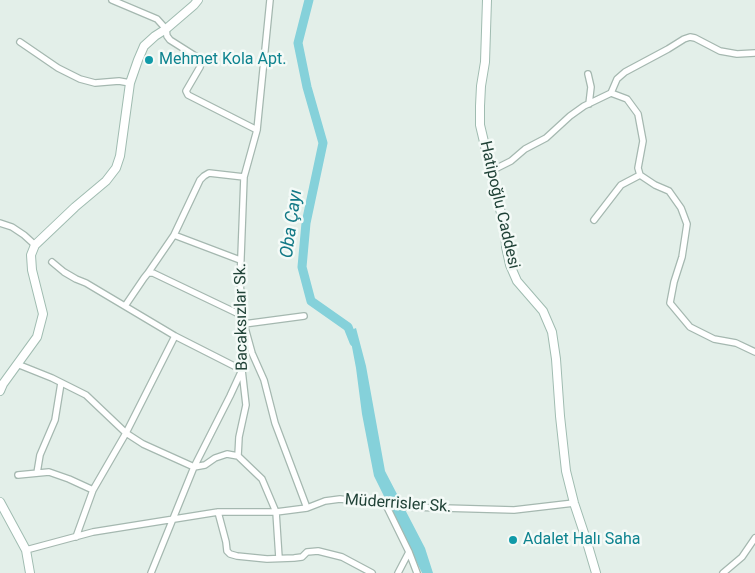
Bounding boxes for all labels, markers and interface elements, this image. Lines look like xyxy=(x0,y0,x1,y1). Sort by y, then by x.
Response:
place label: Mehmet Kola Apt. xyxy=(159,50,286,70)
marker: Mehmet Kola Apt. xyxy=(143,54,155,66)
street label: Hatipoğlu Caddesi xyxy=(475,139,523,271)
water label: Oba Çayı xyxy=(276,188,308,260)
street label: Bacaksızlar Sk. xyxy=(231,263,253,371)
street label: Müderrisler Sk. xyxy=(344,491,452,517)
place label: Adalet Halı Saha xyxy=(523,530,640,550)
marker: Adalet Halı Saha xyxy=(507,534,519,546)

